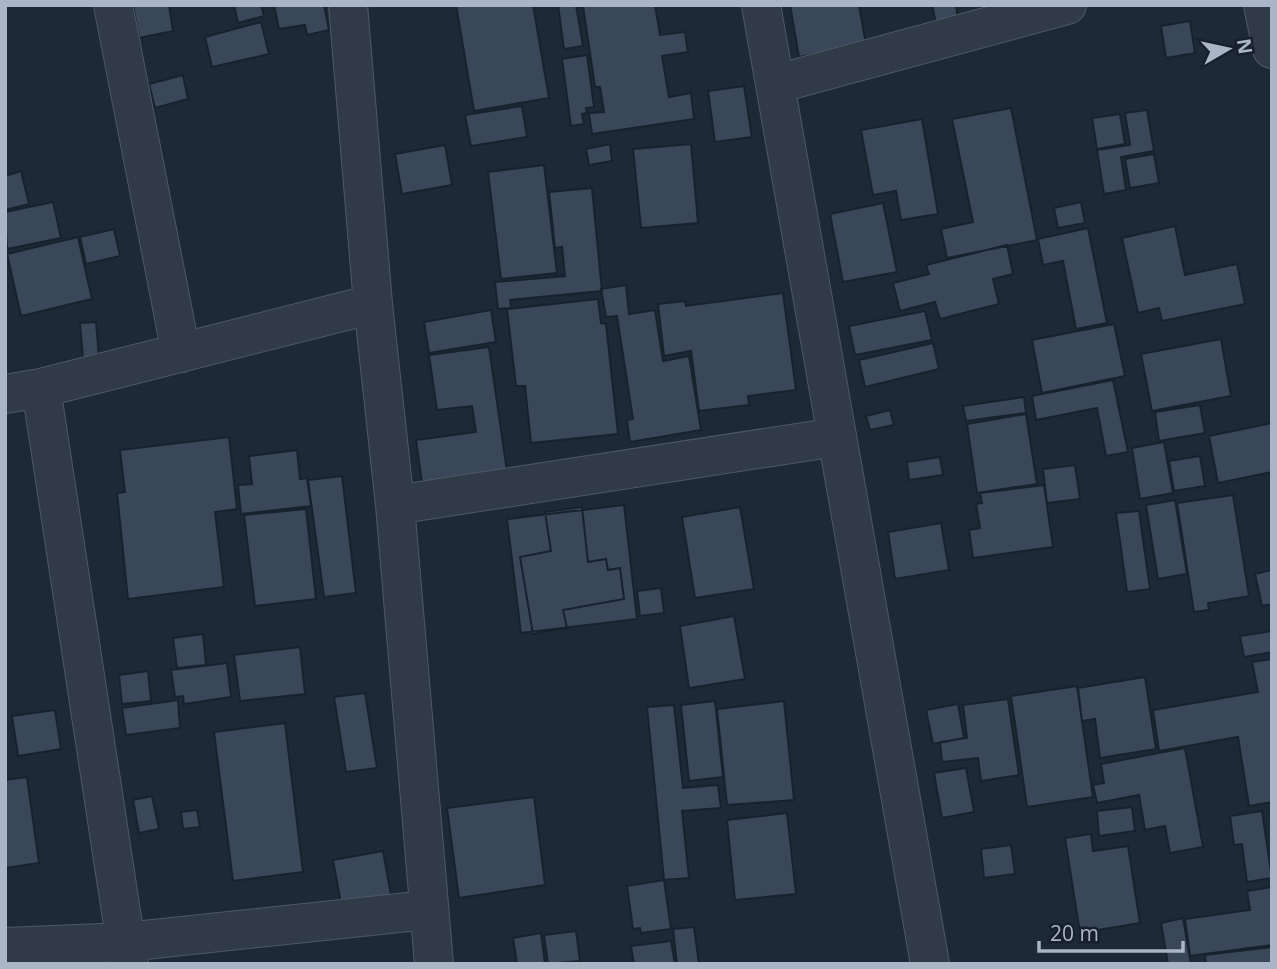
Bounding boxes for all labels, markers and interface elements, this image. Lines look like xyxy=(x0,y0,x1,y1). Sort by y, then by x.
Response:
north arrow xyxy=(1193,14,1263,84)
text: N xyxy=(1231,37,1259,56)
scale bar xyxy=(1039,909,1182,953)
text: 20 m xyxy=(1050,919,1099,947)

